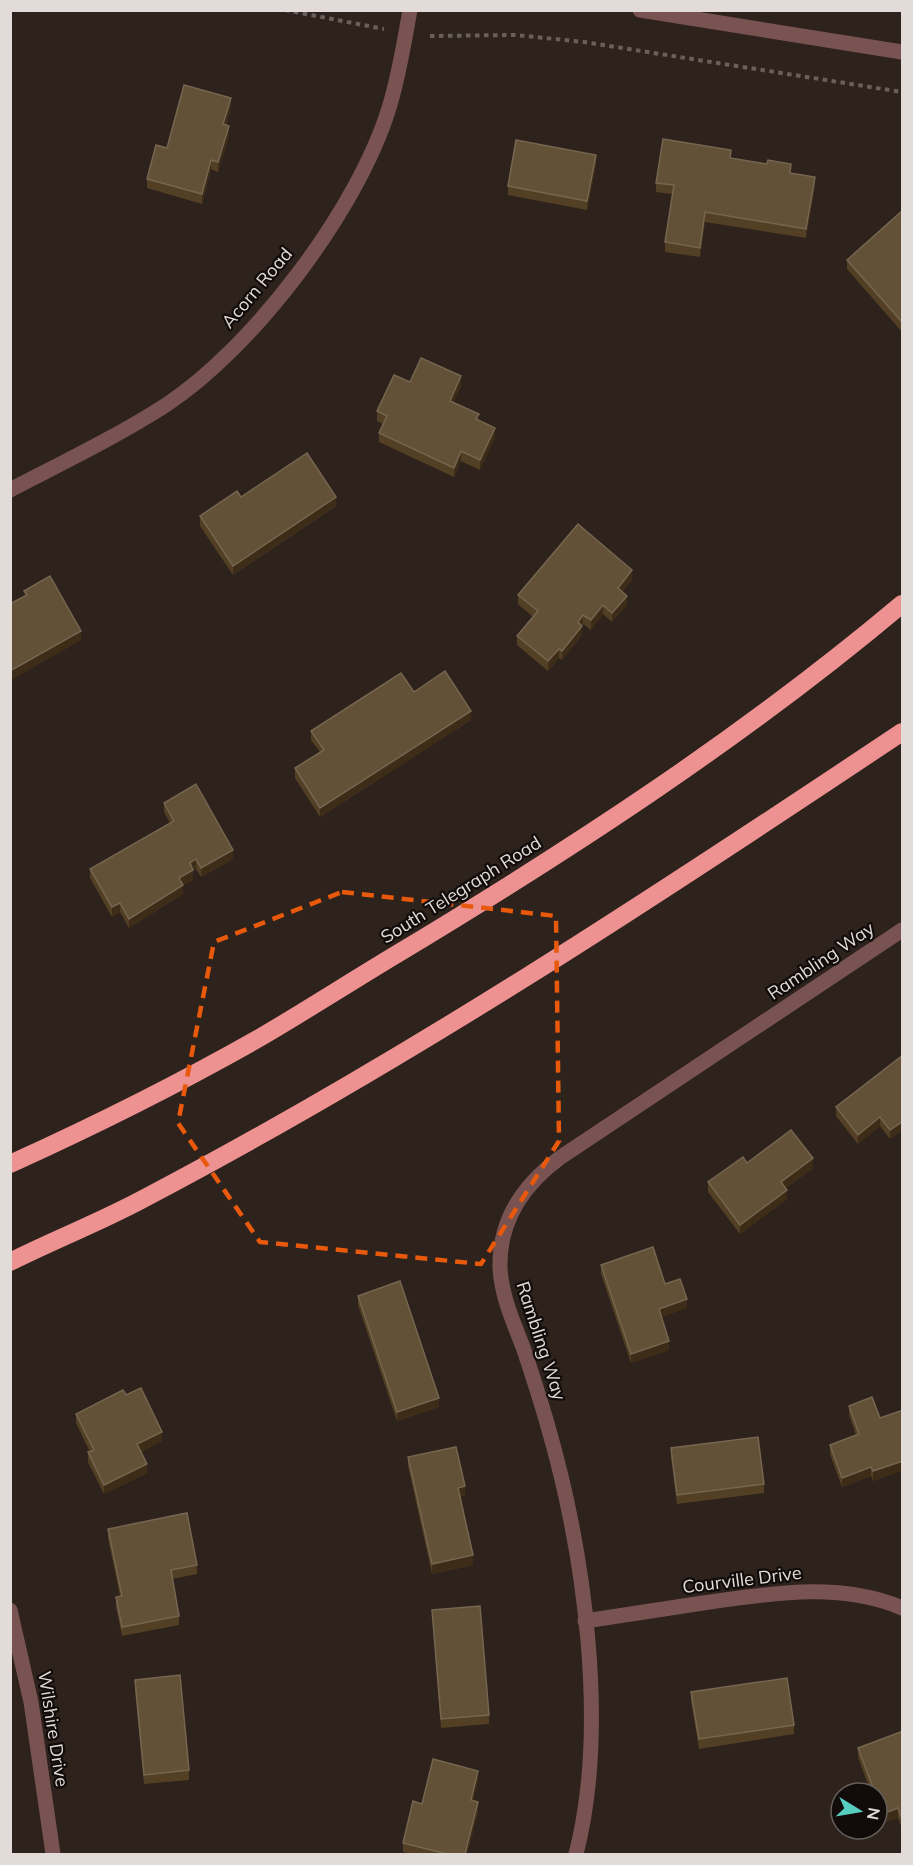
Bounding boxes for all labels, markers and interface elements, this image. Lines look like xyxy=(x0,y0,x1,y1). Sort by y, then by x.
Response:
street label: Acorn Road xyxy=(216,243,297,333)
street label: South Telegraph Road xyxy=(376,831,545,948)
street label: Rambling Way xyxy=(763,916,879,1005)
street label: Rambling Way xyxy=(511,1278,572,1404)
street label: Courville Drive xyxy=(681,1561,803,1598)
street label: Wilshire Drive xyxy=(33,1669,74,1788)
north arrow xyxy=(829,1781,889,1841)
text: N xyxy=(863,1806,885,1822)

